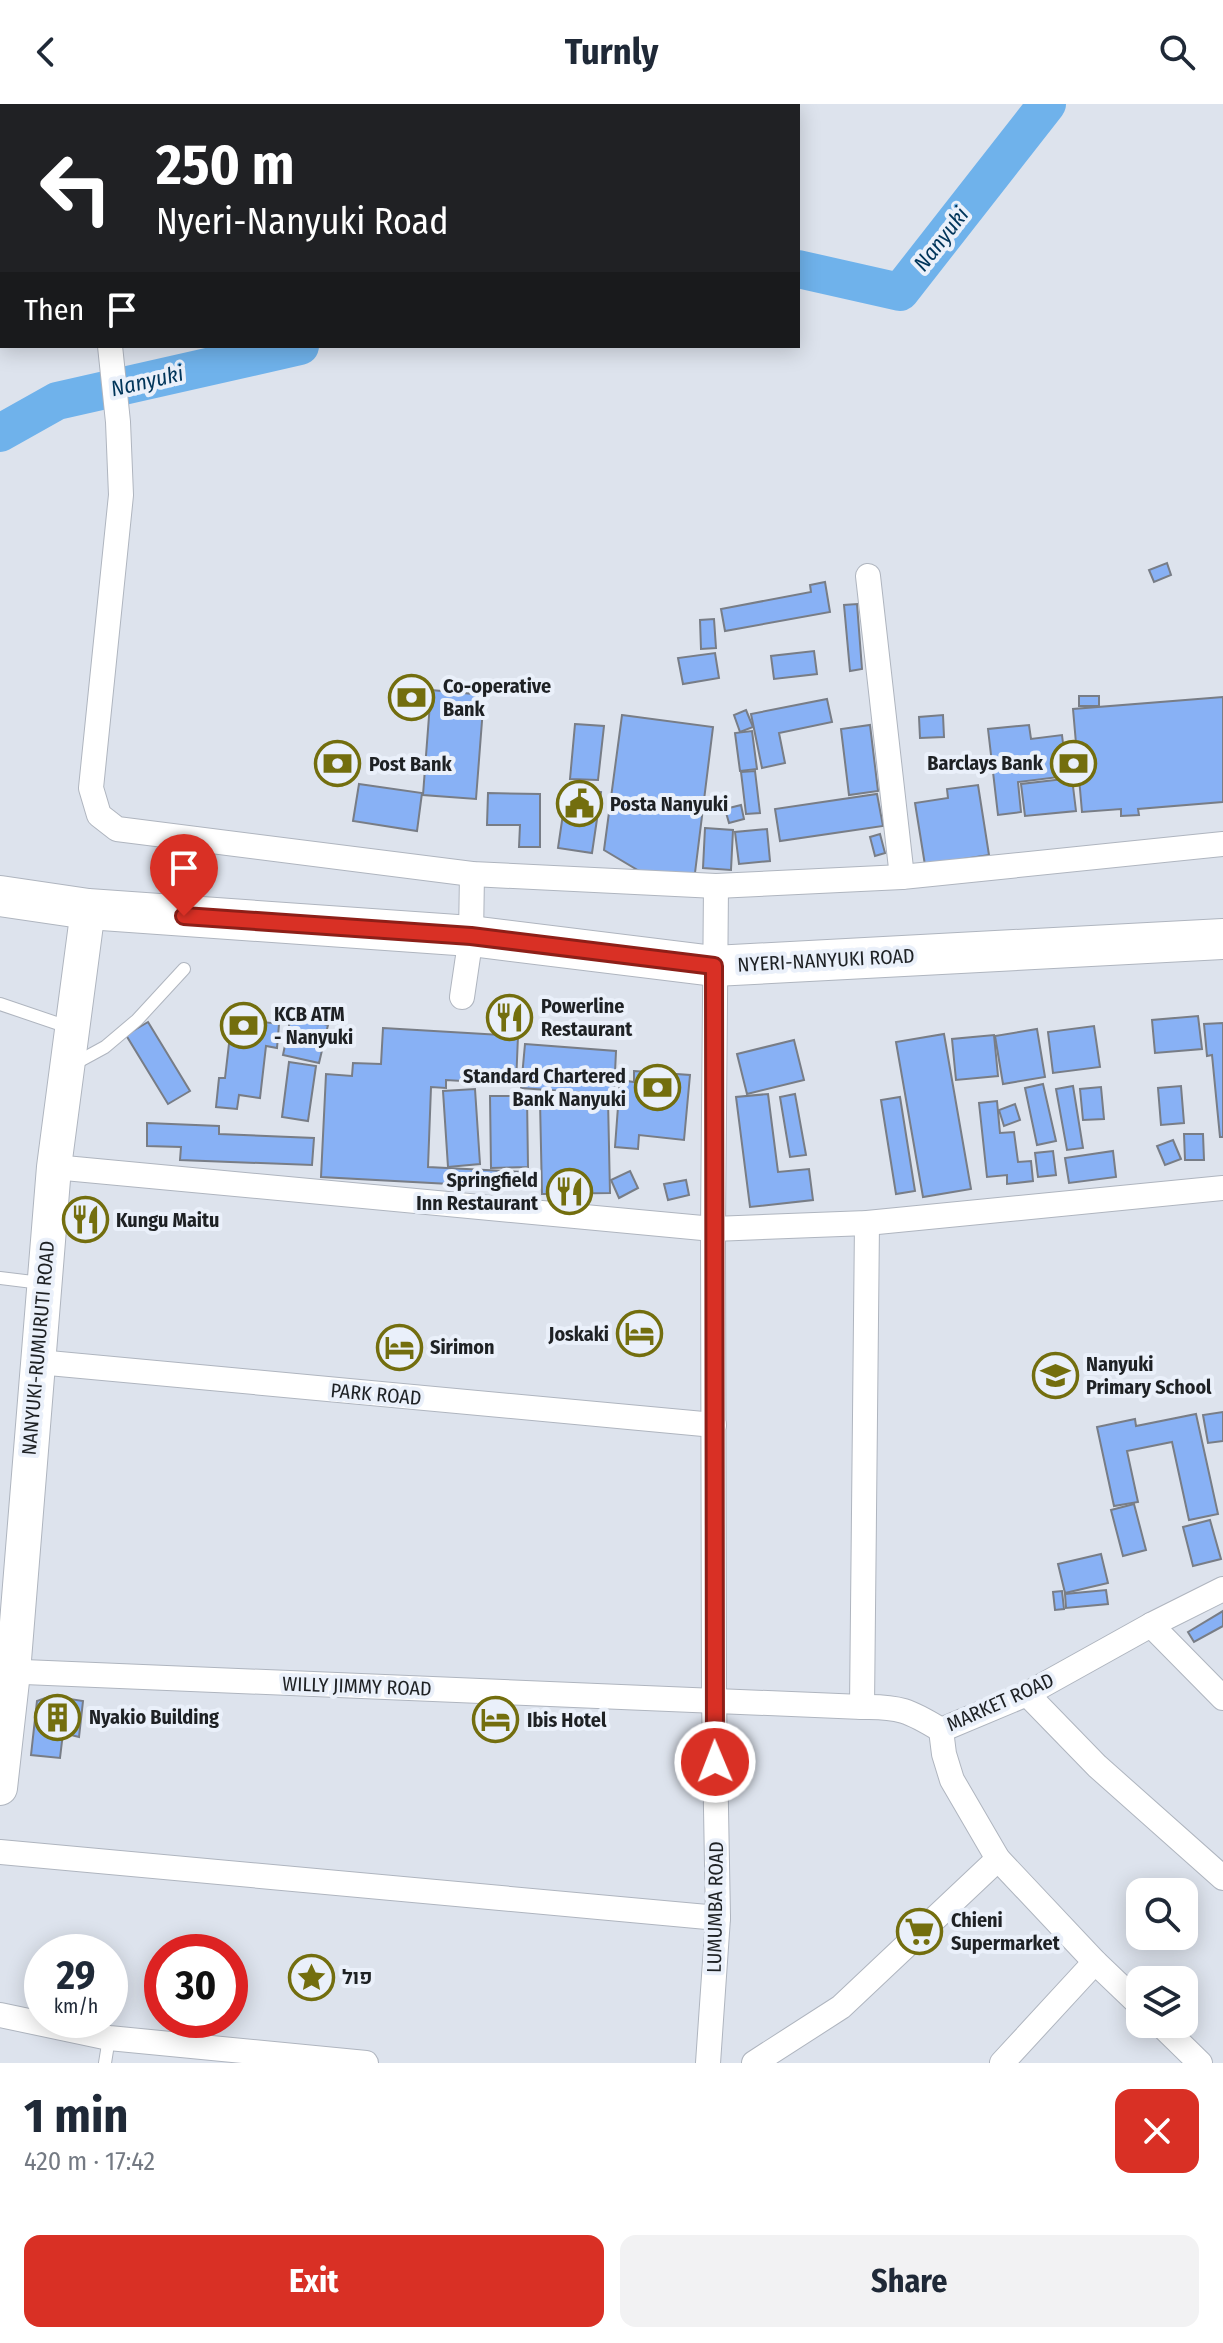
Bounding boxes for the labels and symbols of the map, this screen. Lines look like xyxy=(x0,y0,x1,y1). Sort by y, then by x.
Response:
water label: Nanyuki xyxy=(908,201,975,276)
water label: Nanyuki xyxy=(108,359,186,402)
bank icon: Co-operative Bank xyxy=(388,673,436,721)
place label: Co-operative Bank xyxy=(443,674,551,721)
bank icon: Barclays Bank xyxy=(1050,739,1098,787)
bank icon: Post Bank xyxy=(314,740,362,788)
place label: Barclays Bank xyxy=(927,751,1044,775)
place label: Post Bank xyxy=(369,752,453,776)
public building icon: Posta Nanyuki xyxy=(555,780,603,828)
place label: Posta Nanyuki xyxy=(610,792,728,816)
pin xyxy=(150,834,218,916)
street label: NYERI-NANYUKI ROAD xyxy=(737,943,915,977)
restaurant icon: Powerline Restaurant xyxy=(486,993,534,1041)
place label: Powerline Restaurant xyxy=(541,994,633,1041)
bank icon: KCB ATM - Nanyuki xyxy=(219,1001,267,1049)
place label: KCB ATM - Nanyuki xyxy=(274,1002,353,1049)
place label: Standard Chartered Bank Nanyuki xyxy=(463,1064,626,1111)
bank icon: Standard Chartered Bank Nanyuki xyxy=(633,1064,681,1112)
restaurant icon: Springfield Inn Restaurant xyxy=(545,1167,593,1215)
place label: Springfield Inn Restaurant xyxy=(416,1168,539,1215)
restaurant icon: Kungu Maitu xyxy=(61,1196,109,1244)
place label: Kungu Maitu xyxy=(116,1208,219,1232)
street label: NANYUKI-RUMURUTI ROAD xyxy=(17,1240,59,1456)
hotel icon: Joskaki xyxy=(616,1310,664,1358)
place label: Joskaki xyxy=(548,1322,609,1346)
hotel icon: Sirimon xyxy=(375,1323,423,1371)
place label: Sirimon xyxy=(430,1335,494,1359)
school or university icon: Nanyuki Primary School xyxy=(1031,1352,1079,1400)
place label: Nanyuki Primary School xyxy=(1086,1352,1212,1399)
street label: PARK ROAD xyxy=(330,1378,422,1410)
street label: MARKET ROAD xyxy=(943,1668,1057,1736)
street label: WILLY JIMMY ROAD xyxy=(282,1671,432,1701)
building icon: Nyakio Building xyxy=(34,1693,82,1741)
hotel icon: Ibis Hotel xyxy=(472,1696,520,1744)
place label: Nyakio Building xyxy=(89,1705,219,1729)
place label: Ibis Hotel xyxy=(527,1708,607,1732)
position arrow xyxy=(673,1720,757,1804)
street label: LUMUMBA ROAD xyxy=(702,1841,728,1973)
supermarket icon: Chieni Supermarket xyxy=(896,1907,944,1955)
place label: Chieni Supermarket xyxy=(951,1908,1061,1955)
speed limit sign: 30 xyxy=(144,1934,248,2038)
place icon: פול xyxy=(287,1953,335,2001)
place label: פול xyxy=(342,1965,372,1989)

